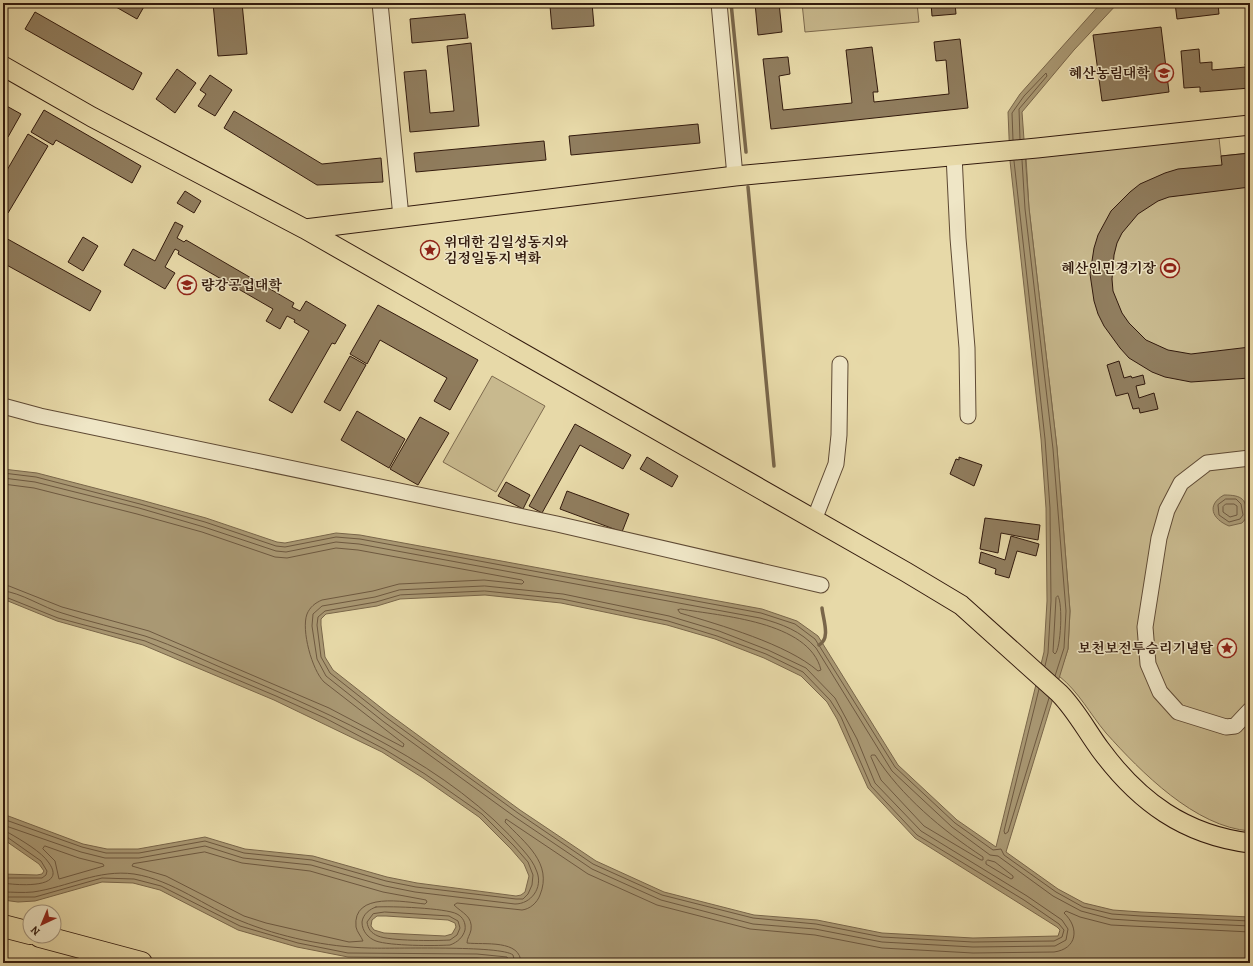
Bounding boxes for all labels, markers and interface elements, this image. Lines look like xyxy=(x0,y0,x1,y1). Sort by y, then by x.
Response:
school or university icon: 혜산농림대학 xyxy=(1153,62,1175,84)
place label: 혜산농림대학 xyxy=(1069,64,1150,83)
place label: 위대한 김일성동지와 김정일동지 벽화 xyxy=(444,233,569,268)
place icon: 위대한 김일성동지와 김정일동지 벽화 xyxy=(419,239,441,261)
sports icon: 혜산인민경기장 xyxy=(1159,257,1181,279)
place label: 혜산인민경기장 xyxy=(1061,259,1156,278)
school or university icon: 량강공업대학 xyxy=(176,274,198,296)
place label: 량강공업대학 xyxy=(201,276,283,295)
place icon: 보천보전투승리기념탑 xyxy=(1216,637,1238,659)
place label: 보천보전투승리기념탑 xyxy=(1078,639,1213,658)
north arrow xyxy=(22,904,62,944)
text: N xyxy=(27,923,43,939)

